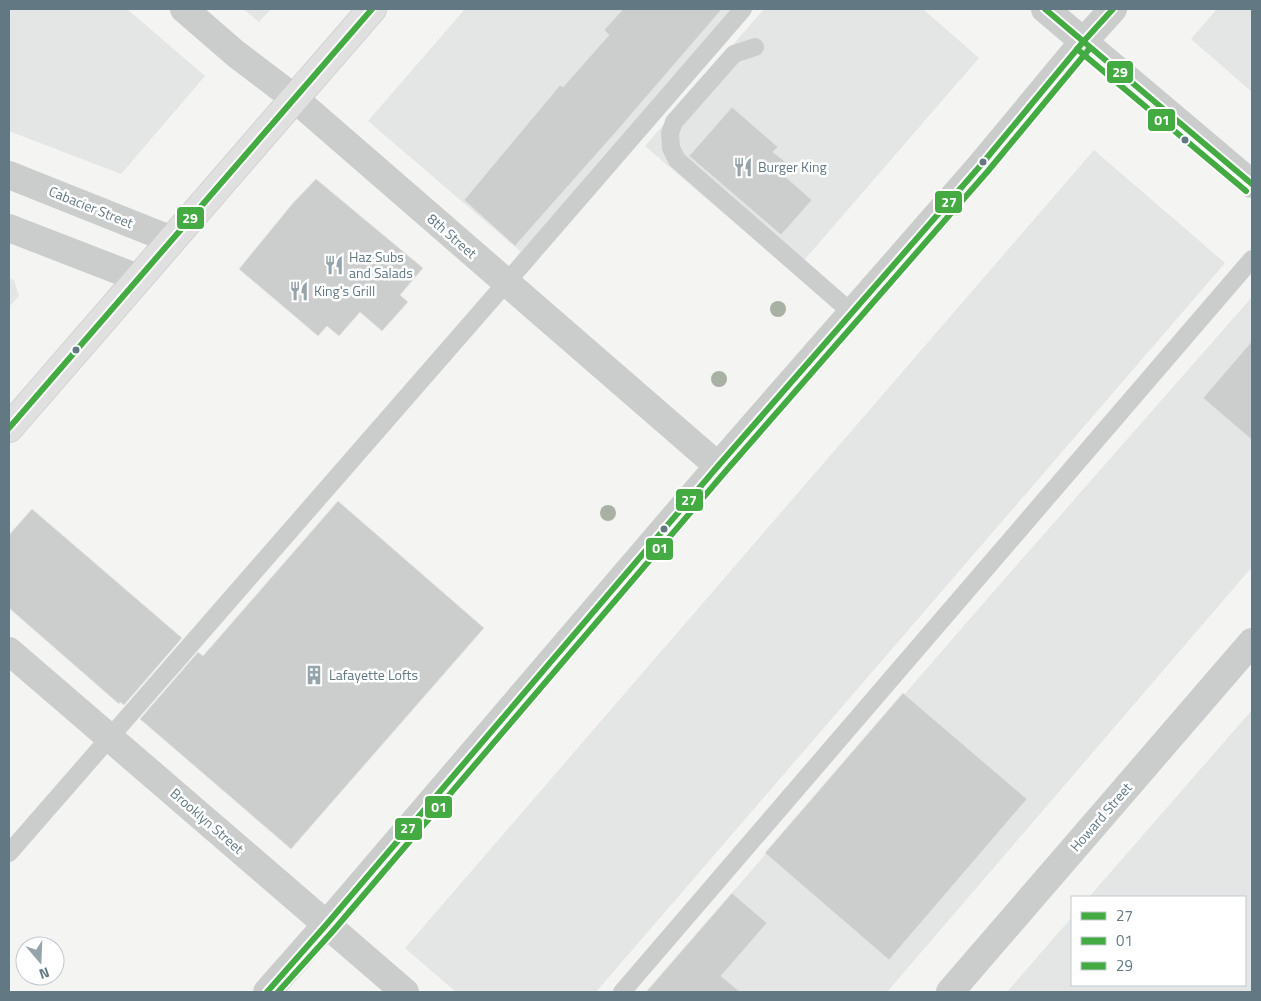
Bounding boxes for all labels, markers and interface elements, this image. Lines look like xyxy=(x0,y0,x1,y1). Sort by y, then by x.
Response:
line badge: 29 xyxy=(1106,60,1134,84)
text: 29 xyxy=(1112,61,1128,82)
line badge: 01 xyxy=(1147,108,1176,132)
text: 01 xyxy=(1154,109,1170,130)
unlabelled marker xyxy=(1180,135,1190,145)
restaurant icon: Burger King xyxy=(732,156,754,178)
place label: Burger King xyxy=(758,156,827,177)
unlabelled marker xyxy=(978,157,988,167)
street label: Cabacier Street xyxy=(46,180,137,233)
line badge: 27 xyxy=(934,190,963,214)
text: 27 xyxy=(941,191,957,212)
line badge: 29 xyxy=(176,206,205,230)
text: 29 xyxy=(182,207,198,228)
street label: 8th Street xyxy=(423,208,482,263)
place label: Haz Subs and Salads xyxy=(349,246,413,283)
restaurant icon: Haz Subs and Salads xyxy=(323,254,345,276)
restaurant icon: King's Grill xyxy=(288,280,310,302)
place label: King's Grill xyxy=(314,280,375,301)
unlabelled marker xyxy=(71,345,81,355)
line badge: 27 xyxy=(675,488,704,512)
text: 27 xyxy=(681,489,697,510)
unlabelled marker xyxy=(659,524,669,534)
line badge: 01 xyxy=(645,537,674,561)
text: 01 xyxy=(652,537,668,558)
building icon: Lafayette Lofts xyxy=(303,664,325,686)
place label: Lafayette Lofts xyxy=(329,664,418,685)
street label: Howard Street xyxy=(1065,777,1137,856)
street label: Brooklyn Street xyxy=(166,783,249,859)
line badge: 01 xyxy=(424,795,453,819)
text: 01 xyxy=(431,796,447,817)
line badge: 27 xyxy=(394,817,423,841)
text: 27 xyxy=(400,817,416,838)
legend xyxy=(1071,896,1246,986)
text: 27 xyxy=(1116,904,1133,927)
text: 01 xyxy=(1116,929,1133,952)
north arrow xyxy=(15,936,65,986)
text: 29 xyxy=(1116,954,1133,977)
text: N xyxy=(36,962,52,985)

